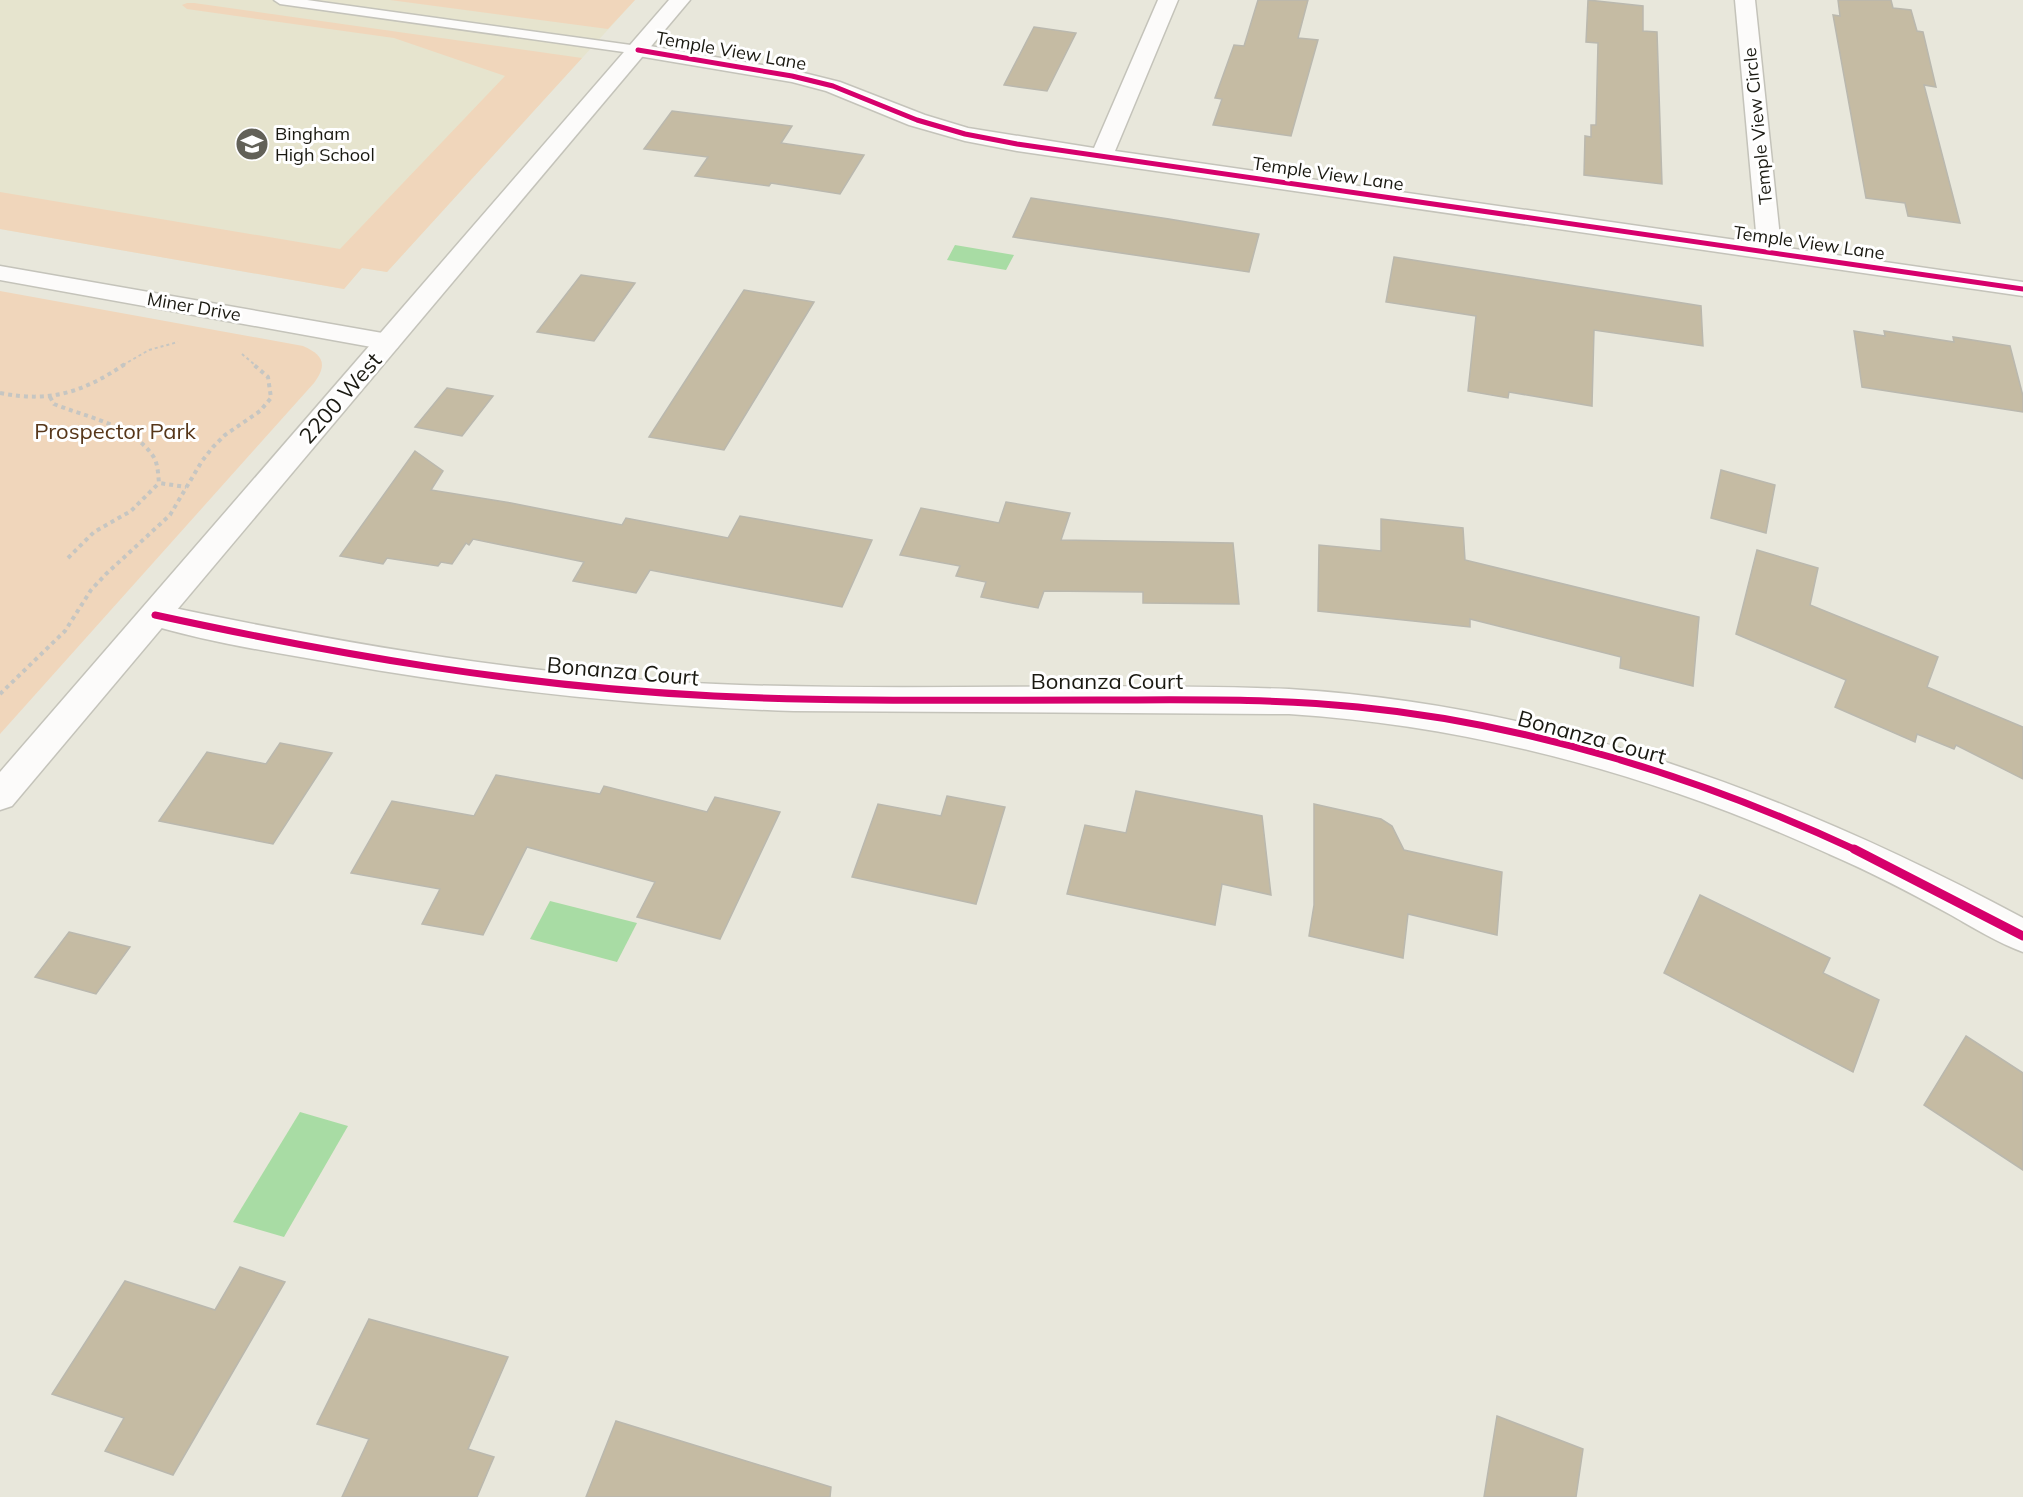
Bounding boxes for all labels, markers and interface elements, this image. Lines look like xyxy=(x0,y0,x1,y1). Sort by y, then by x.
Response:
street label: Temple View Lane xyxy=(654,26,808,75)
street label: Temple View Circle xyxy=(1738,47,1777,206)
place label: Bingham High School xyxy=(275,122,375,166)
school or university icon: Bingham High School xyxy=(234,126,270,162)
street label: Temple View Lane xyxy=(1251,152,1405,196)
street label: Temple View Lane xyxy=(1732,221,1886,265)
street label: Miner Drive xyxy=(145,287,243,326)
street label: 2200 West xyxy=(293,346,388,450)
park label: Prospector Park xyxy=(34,417,197,445)
street label: Bonanza Court xyxy=(546,650,701,692)
street label: Bonanza Court xyxy=(1031,667,1184,695)
street label: Bonanza Court xyxy=(1515,704,1670,770)

